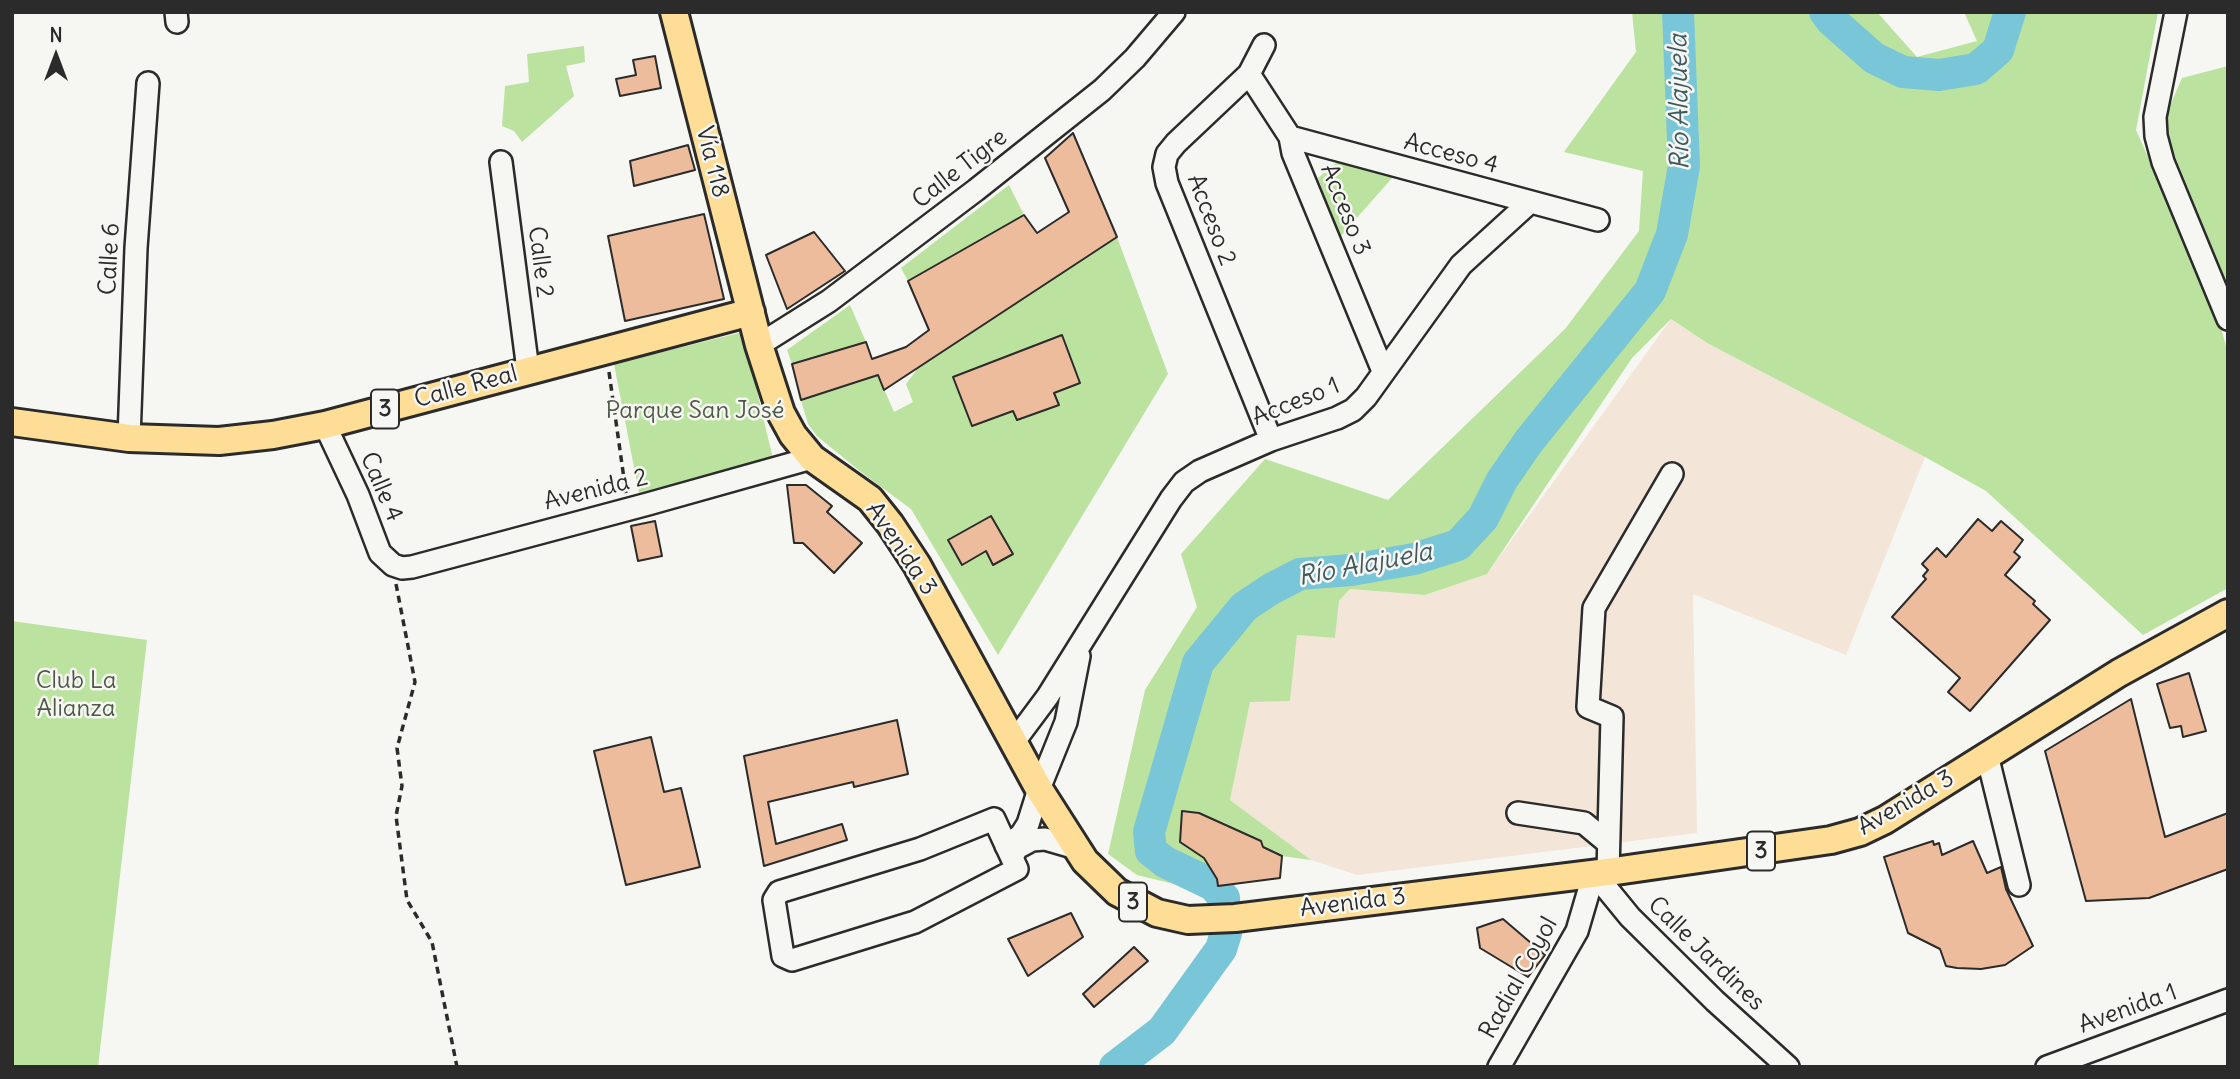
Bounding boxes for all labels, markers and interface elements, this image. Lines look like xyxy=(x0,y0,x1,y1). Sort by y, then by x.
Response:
north arrow xyxy=(21,21,91,91)
text: N xyxy=(49,23,63,47)
water label: Río Alajuela xyxy=(1663,34,1697,170)
street label: Vía 118 xyxy=(689,123,735,201)
street label: Calle Tigre xyxy=(907,123,1013,215)
street label: Acceso 4 xyxy=(1401,128,1501,180)
street label: Acceso 3 xyxy=(1314,160,1376,260)
street label: Acceso 2 xyxy=(1180,170,1242,270)
street label: Calle 6 xyxy=(94,222,126,296)
street label: Calle 2 xyxy=(521,225,559,299)
street label: Calle Real xyxy=(411,359,521,415)
street label: Acceso 1 xyxy=(1248,371,1344,433)
road number: 3 xyxy=(371,390,399,428)
park label: Parque San José xyxy=(605,397,785,425)
street label: Calle 4 xyxy=(354,448,408,526)
street label: Avenida 2 xyxy=(541,463,651,517)
street label: Avenida 3 xyxy=(859,497,943,601)
water label: Río Alajuela xyxy=(1295,537,1435,593)
park label: Club La Alianza xyxy=(36,667,116,723)
street label: Avenida 3 xyxy=(1853,764,1959,842)
road number: 3 xyxy=(1747,832,1775,870)
road number: 3 xyxy=(1119,882,1147,922)
street label: Avenida 3 xyxy=(1299,882,1407,924)
street label: Calle Jardines xyxy=(1642,891,1770,1017)
street label: Radial Coyol xyxy=(1474,912,1564,1044)
street label: Avenida 1 xyxy=(2075,978,2181,1040)

